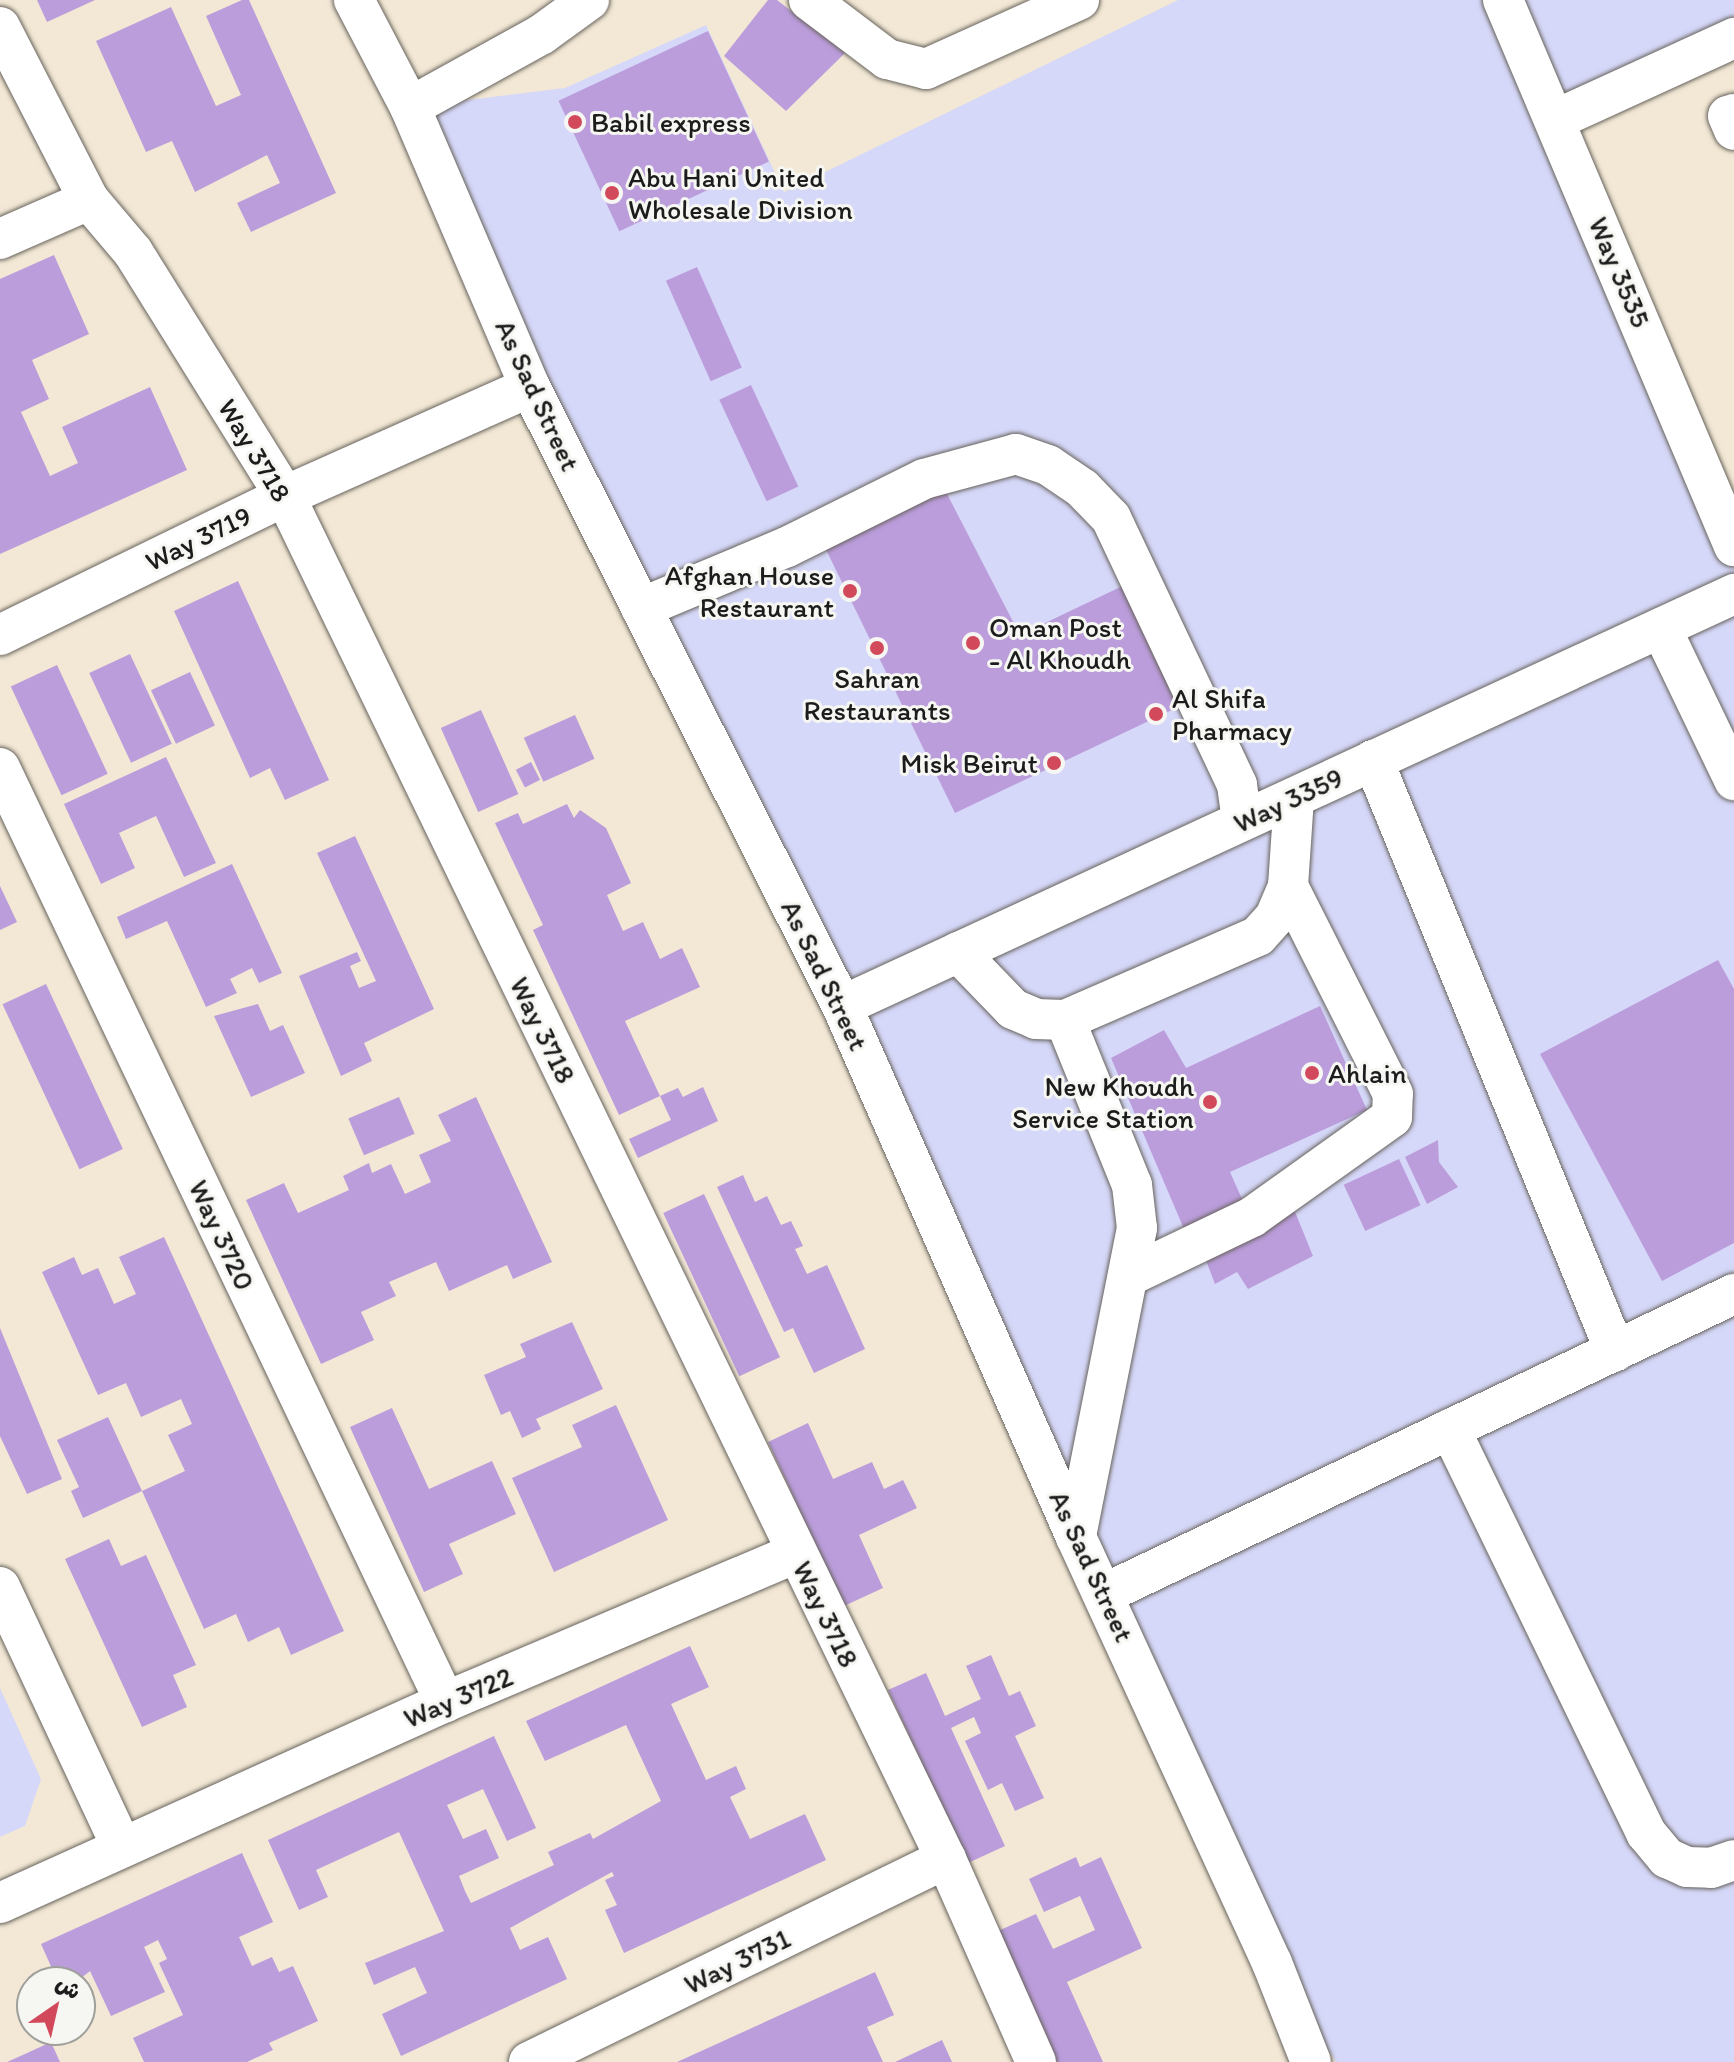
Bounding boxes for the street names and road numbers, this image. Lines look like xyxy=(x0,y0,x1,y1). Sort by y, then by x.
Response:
street label: Way 3535 xyxy=(1582,212,1658,332)
street label: As Sad Street xyxy=(488,314,588,476)
street label: Way 3718 xyxy=(211,392,299,508)
street label: Way 3719 xyxy=(140,498,256,578)
street label: Way 3359 xyxy=(1228,760,1348,840)
street label: As Sad Street xyxy=(774,894,876,1056)
street label: Way 3718 xyxy=(503,971,583,1089)
street label: Way 3720 xyxy=(182,1175,262,1295)
street label: As Sad Street xyxy=(1042,1485,1142,1647)
street label: Way 3718 xyxy=(786,1555,866,1673)
street label: Way 3722 xyxy=(398,1659,518,1735)
street label: Way 3731 xyxy=(678,1921,796,2001)

